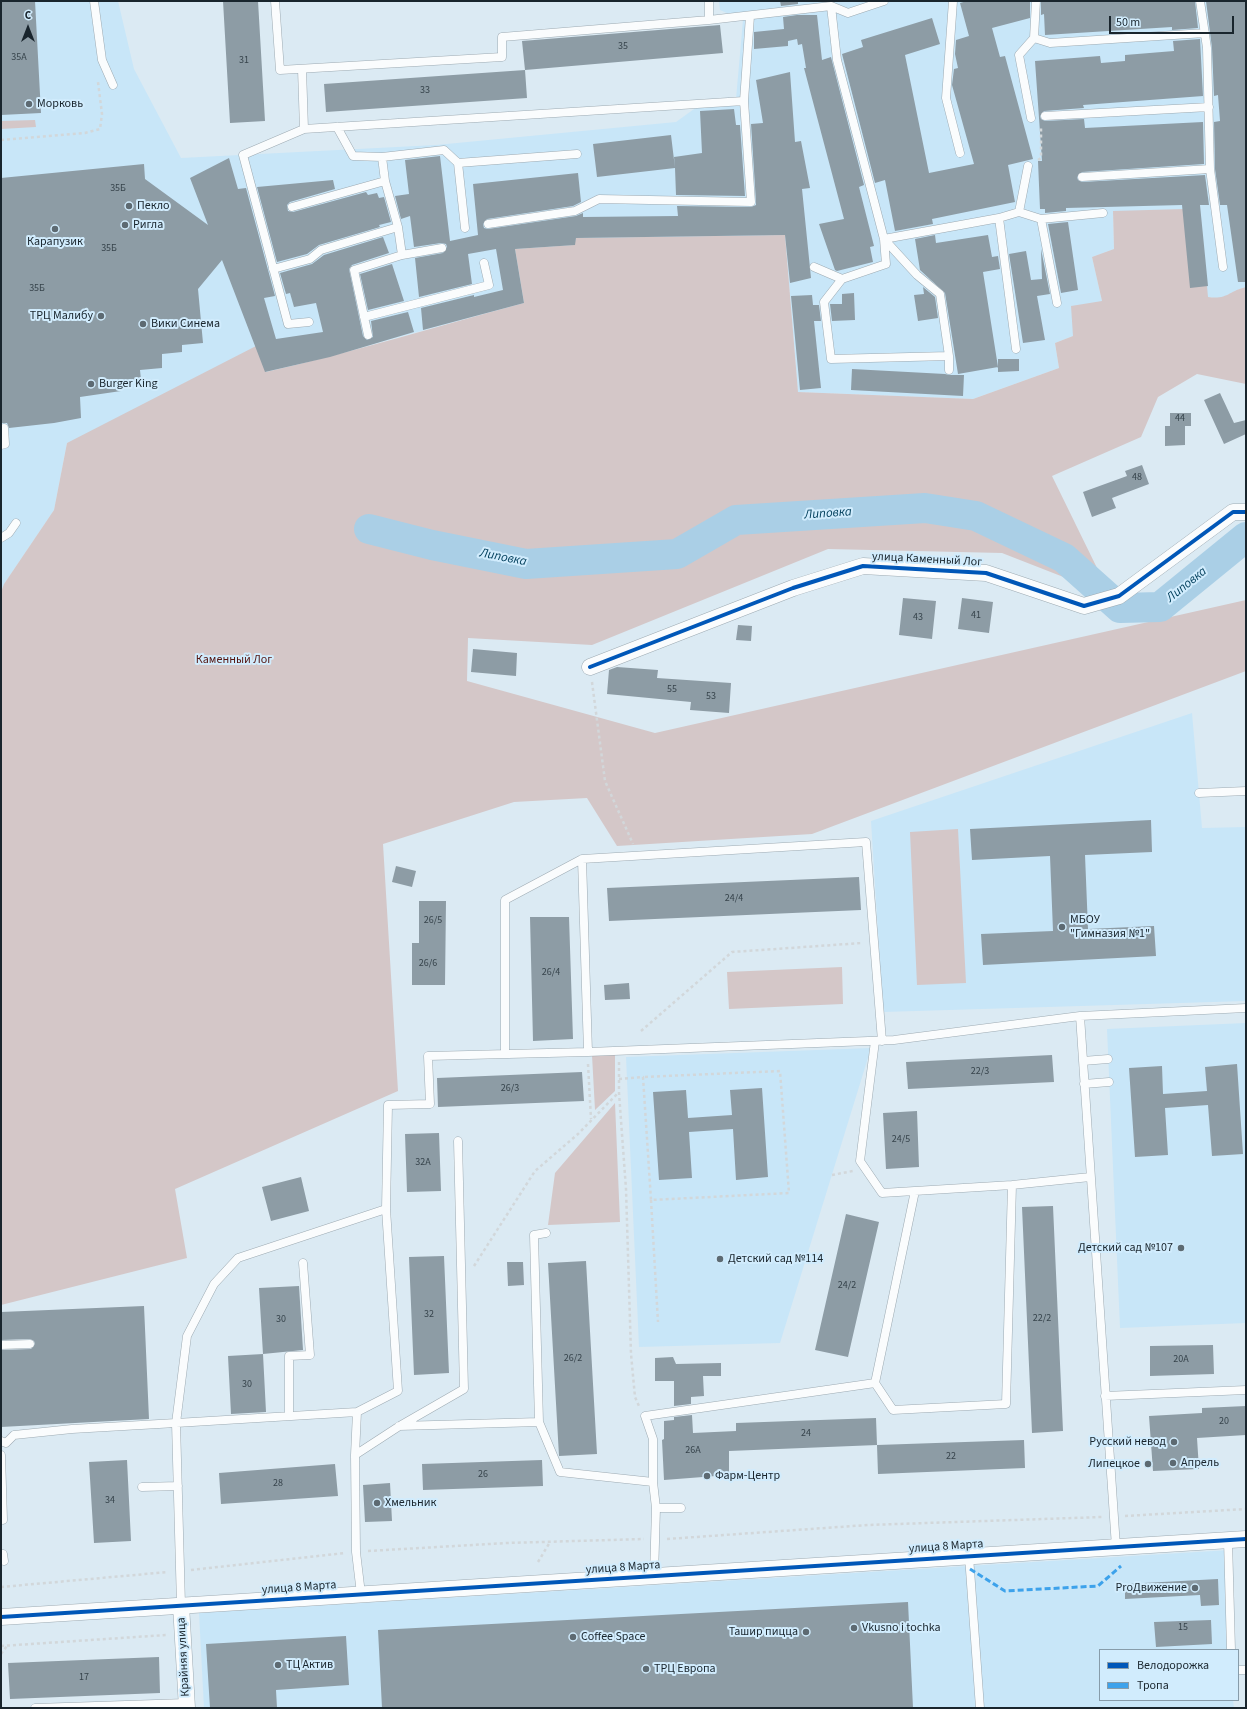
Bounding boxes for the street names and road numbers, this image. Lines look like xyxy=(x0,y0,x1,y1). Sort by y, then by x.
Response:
street label: улица Каменный Лог xyxy=(872,550,982,570)
street label: улица 8 Марта xyxy=(908,1537,984,1557)
street label: улица 8 Марта xyxy=(585,1558,661,1578)
street label: улица 8 Марта xyxy=(261,1578,337,1598)
street label: Крайняя улица xyxy=(175,1617,193,1697)

